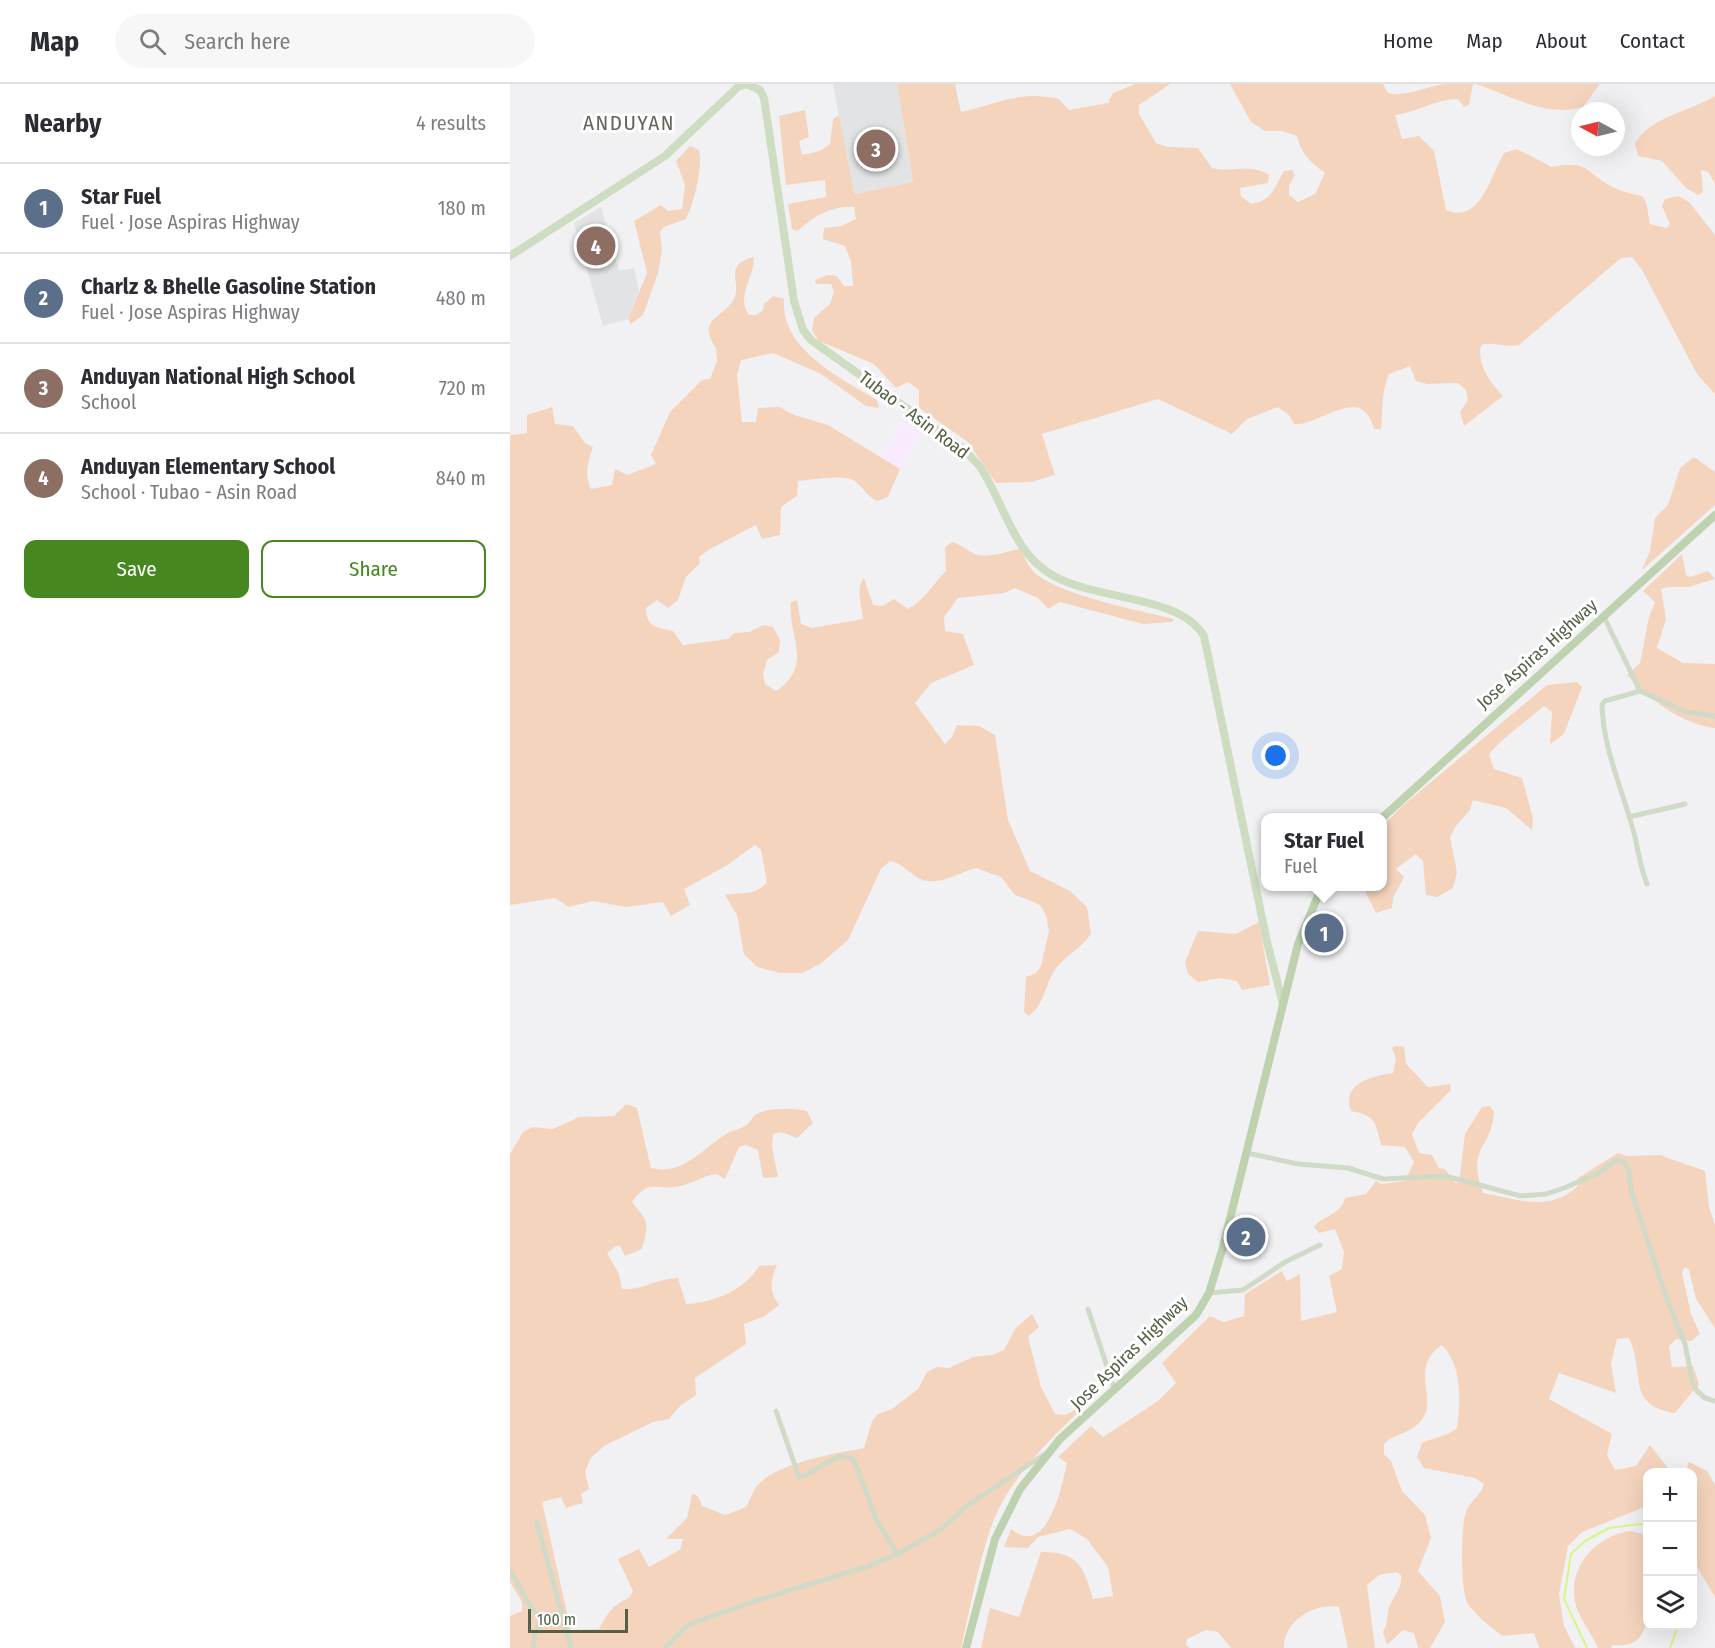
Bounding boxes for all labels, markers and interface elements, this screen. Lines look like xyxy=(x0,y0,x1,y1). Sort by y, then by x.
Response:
search box xyxy=(115,14,535,68)
text: Map xyxy=(30,25,79,58)
icon: search xyxy=(136,25,169,58)
text: Search here xyxy=(184,28,290,55)
text: Home xyxy=(1383,28,1433,54)
text: Map xyxy=(1466,28,1503,54)
text: About xyxy=(1536,28,1587,54)
text: Contact xyxy=(1620,28,1685,54)
north arrow xyxy=(1571,102,1625,156)
text: Nearby xyxy=(24,108,101,139)
district label: ANDUYAN xyxy=(583,110,675,136)
text: 4 results xyxy=(416,111,486,135)
pin: 3 xyxy=(856,126,896,172)
text: Star Fuel xyxy=(81,183,161,210)
text: 1 xyxy=(39,196,48,220)
text: 180 m xyxy=(438,196,486,220)
text: Fuel · Jose Aspiras Highway xyxy=(81,210,300,234)
pin: 4 xyxy=(576,224,616,268)
text: Charlz & Bhelle Gasoline Station xyxy=(81,273,376,300)
text: 2 xyxy=(39,286,48,310)
text: 480 m xyxy=(436,286,486,310)
text: Fuel · Jose Aspiras Highway xyxy=(81,300,300,324)
text: Anduyan National High School xyxy=(81,363,355,390)
street label: Tubao - Asin Road xyxy=(854,366,974,464)
text: 3 xyxy=(39,376,48,400)
text: 720 m xyxy=(439,376,486,400)
text: School xyxy=(81,390,136,414)
text: Anduyan Elementary School xyxy=(81,453,335,480)
text: 4 xyxy=(38,466,49,490)
text: 840 m xyxy=(436,466,486,490)
text: School · Tubao - Asin Road xyxy=(81,480,297,504)
button: Save xyxy=(24,540,249,598)
button: Share xyxy=(261,540,486,598)
street label: Jose Aspiras Highway xyxy=(1472,594,1602,714)
your location xyxy=(1261,741,1290,770)
popup xyxy=(1261,813,1387,891)
text: Star Fuel xyxy=(1284,827,1364,854)
text: Fuel xyxy=(1284,854,1318,878)
pin: 1 xyxy=(1304,910,1344,956)
pin: 2 xyxy=(1226,1214,1266,1260)
street label: Jose Aspiras Highway xyxy=(1066,1291,1192,1415)
map controls xyxy=(1643,1468,1697,1630)
button: + xyxy=(1643,1468,1697,1522)
button: − xyxy=(1643,1522,1697,1576)
button: layers xyxy=(1643,1576,1697,1630)
scale bar xyxy=(528,1606,628,1634)
text: 100 m xyxy=(537,1610,576,1629)

